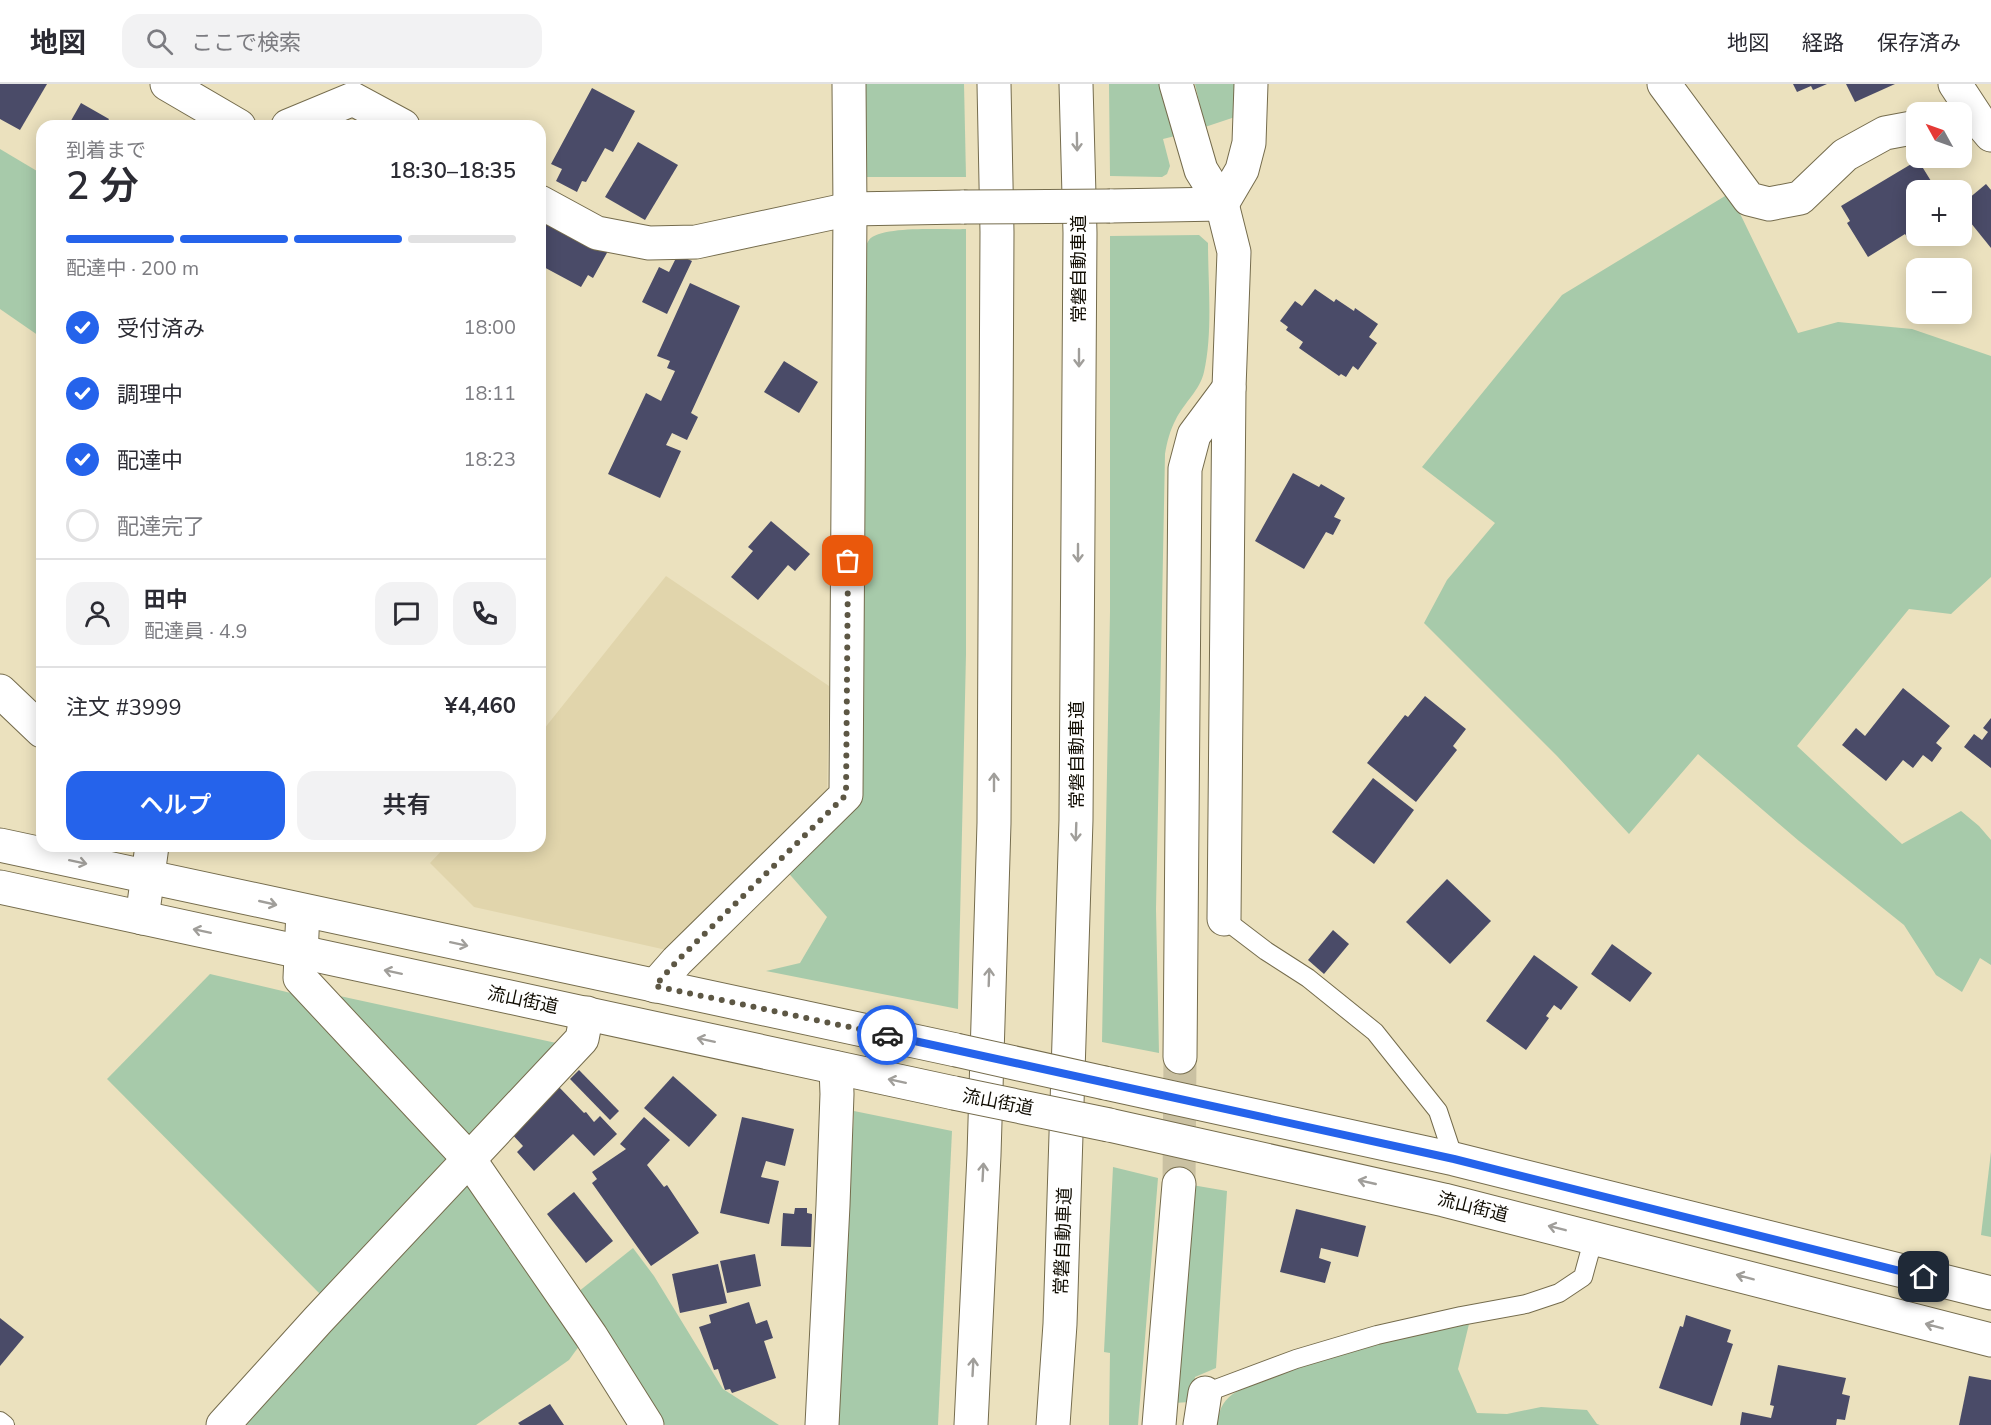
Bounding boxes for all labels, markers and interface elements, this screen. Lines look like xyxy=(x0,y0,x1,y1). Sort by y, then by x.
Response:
search box xyxy=(122,14,542,68)
text: 地図 xyxy=(30,24,86,62)
icon: search xyxy=(143,25,176,58)
text: ここで検索 xyxy=(191,28,301,58)
text: 地図 xyxy=(1727,29,1769,57)
text: 経路 xyxy=(1802,29,1844,57)
text: 保存済み xyxy=(1877,29,1961,57)
north arrow xyxy=(1906,102,1972,168)
map controls xyxy=(1906,102,1972,324)
one-way arrow xyxy=(1072,132,1083,152)
text: 到着まで xyxy=(66,137,146,164)
text: 18:30–18:35 xyxy=(389,156,516,186)
text: 2 分 xyxy=(66,160,139,213)
button: + xyxy=(1906,180,1972,246)
street label: 常磐自動車道 xyxy=(1067,215,1091,323)
text: 配達中 · 200 m xyxy=(66,255,199,282)
button: − xyxy=(1906,258,1972,324)
icon: check xyxy=(66,311,99,344)
text: 受付済み xyxy=(117,314,205,344)
text: 18:00 xyxy=(463,314,516,341)
one-way arrow xyxy=(1073,348,1085,368)
icon: check xyxy=(66,377,99,410)
text: 調理中 xyxy=(117,380,183,410)
text: 18:11 xyxy=(463,380,516,407)
icon: check xyxy=(66,443,99,476)
text: 配達中 xyxy=(117,446,183,476)
text: 18:23 xyxy=(463,446,516,473)
text: 配達完了 xyxy=(117,512,205,542)
pin xyxy=(822,535,873,586)
one-way arrow xyxy=(1072,543,1084,563)
icon: bag xyxy=(831,544,864,577)
button: person xyxy=(66,582,129,645)
button: chat xyxy=(375,582,438,645)
button: phone xyxy=(453,582,516,645)
text: 田中 xyxy=(144,585,188,615)
text: 配達員 · 4.9 xyxy=(144,618,247,645)
text: ¥4,460 xyxy=(445,691,516,721)
text: 注文 #3999 xyxy=(66,693,182,723)
street label: 常磐自動車道 xyxy=(1065,701,1089,809)
button: ヘルプ xyxy=(66,771,285,840)
button: 共有 xyxy=(297,771,516,840)
one-way arrow xyxy=(988,772,1000,792)
one-way arrow xyxy=(1070,822,1081,842)
one-way arrow xyxy=(68,856,87,868)
one-way arrow xyxy=(258,898,278,909)
one-way arrow xyxy=(193,925,212,936)
one-way arrow xyxy=(449,939,468,951)
one-way arrow xyxy=(383,966,403,977)
one-way arrow xyxy=(983,967,995,987)
street label: 流山街道 xyxy=(485,981,561,1019)
courier xyxy=(857,1005,917,1065)
icon: car xyxy=(871,1019,904,1052)
one-way arrow xyxy=(697,1033,716,1045)
one-way arrow xyxy=(888,1075,907,1086)
street label: 流山街道 xyxy=(960,1083,1036,1121)
one-way arrow xyxy=(977,1162,988,1182)
one-way arrow xyxy=(1358,1176,1377,1188)
street label: 常磐自動車道 xyxy=(1049,1187,1077,1295)
street label: 流山街道 xyxy=(1435,1187,1511,1227)
one-way arrow xyxy=(1548,1221,1567,1233)
pin xyxy=(1898,1251,1949,1302)
icon: home xyxy=(1907,1260,1940,1293)
one-way arrow xyxy=(1736,1270,1755,1282)
one-way arrow xyxy=(1925,1320,1944,1331)
one-way arrow xyxy=(968,1357,979,1377)

